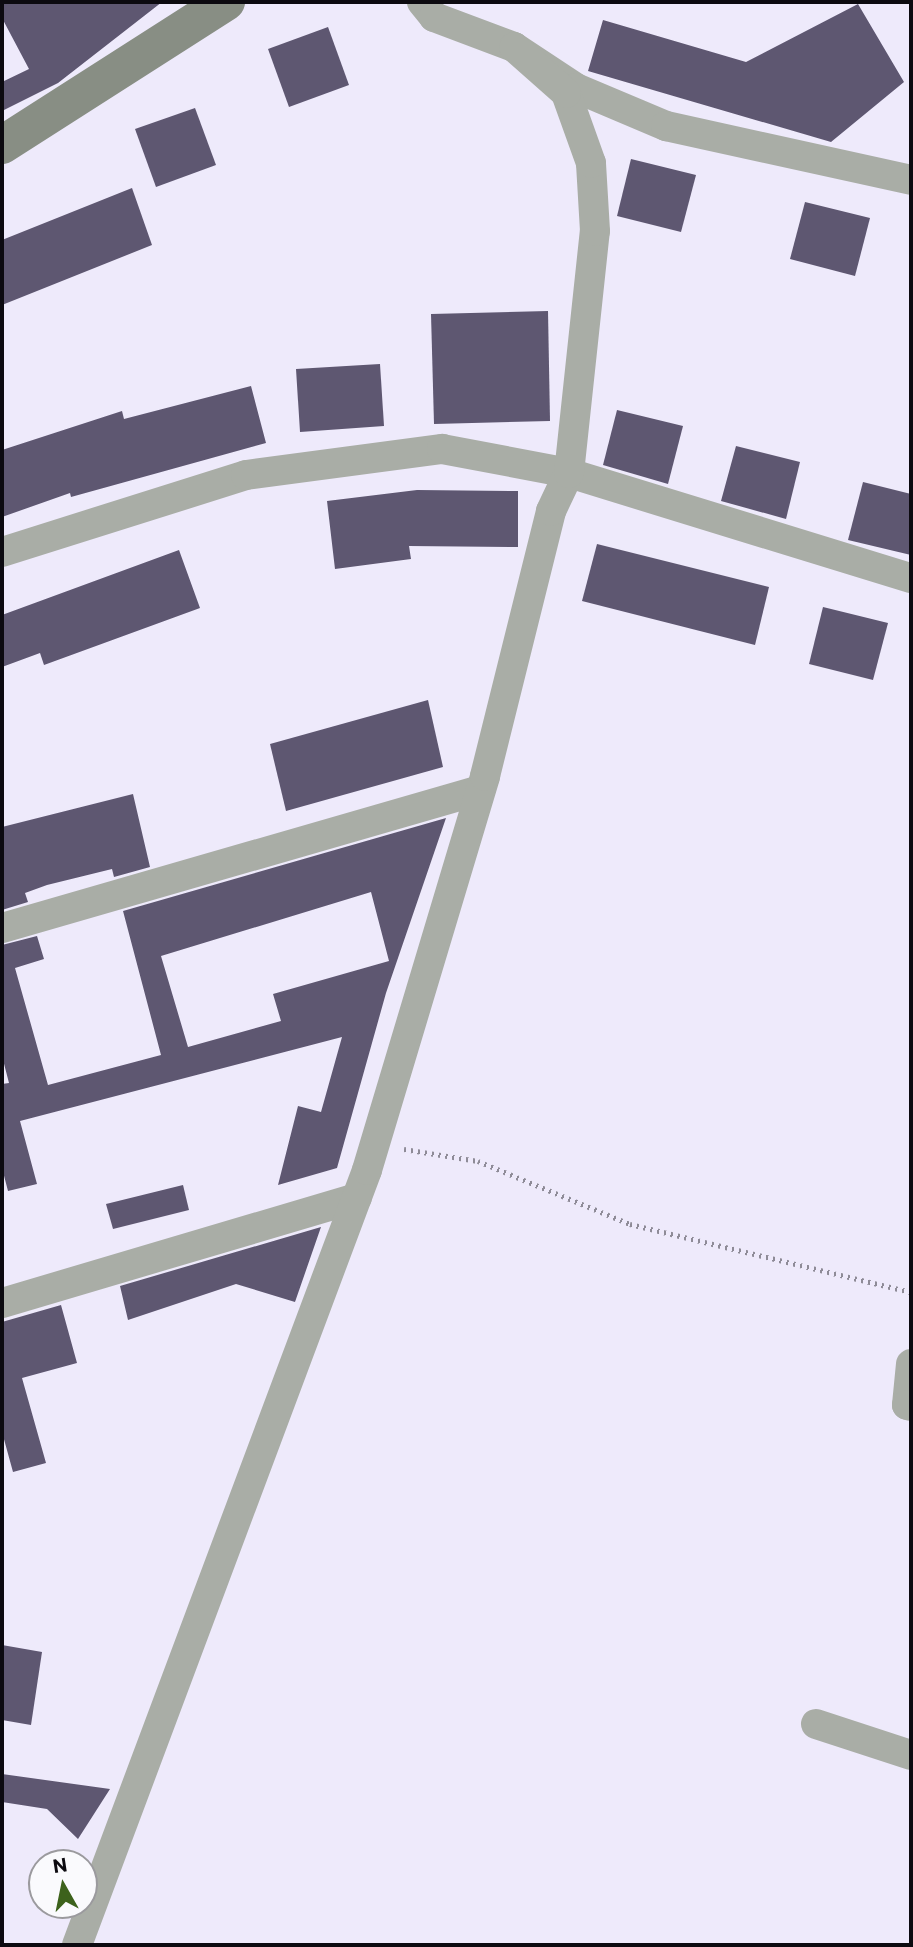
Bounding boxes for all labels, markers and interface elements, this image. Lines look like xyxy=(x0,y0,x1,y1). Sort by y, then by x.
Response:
north arrow xyxy=(28,1849,98,1919)
text: N xyxy=(51,1852,69,1877)

